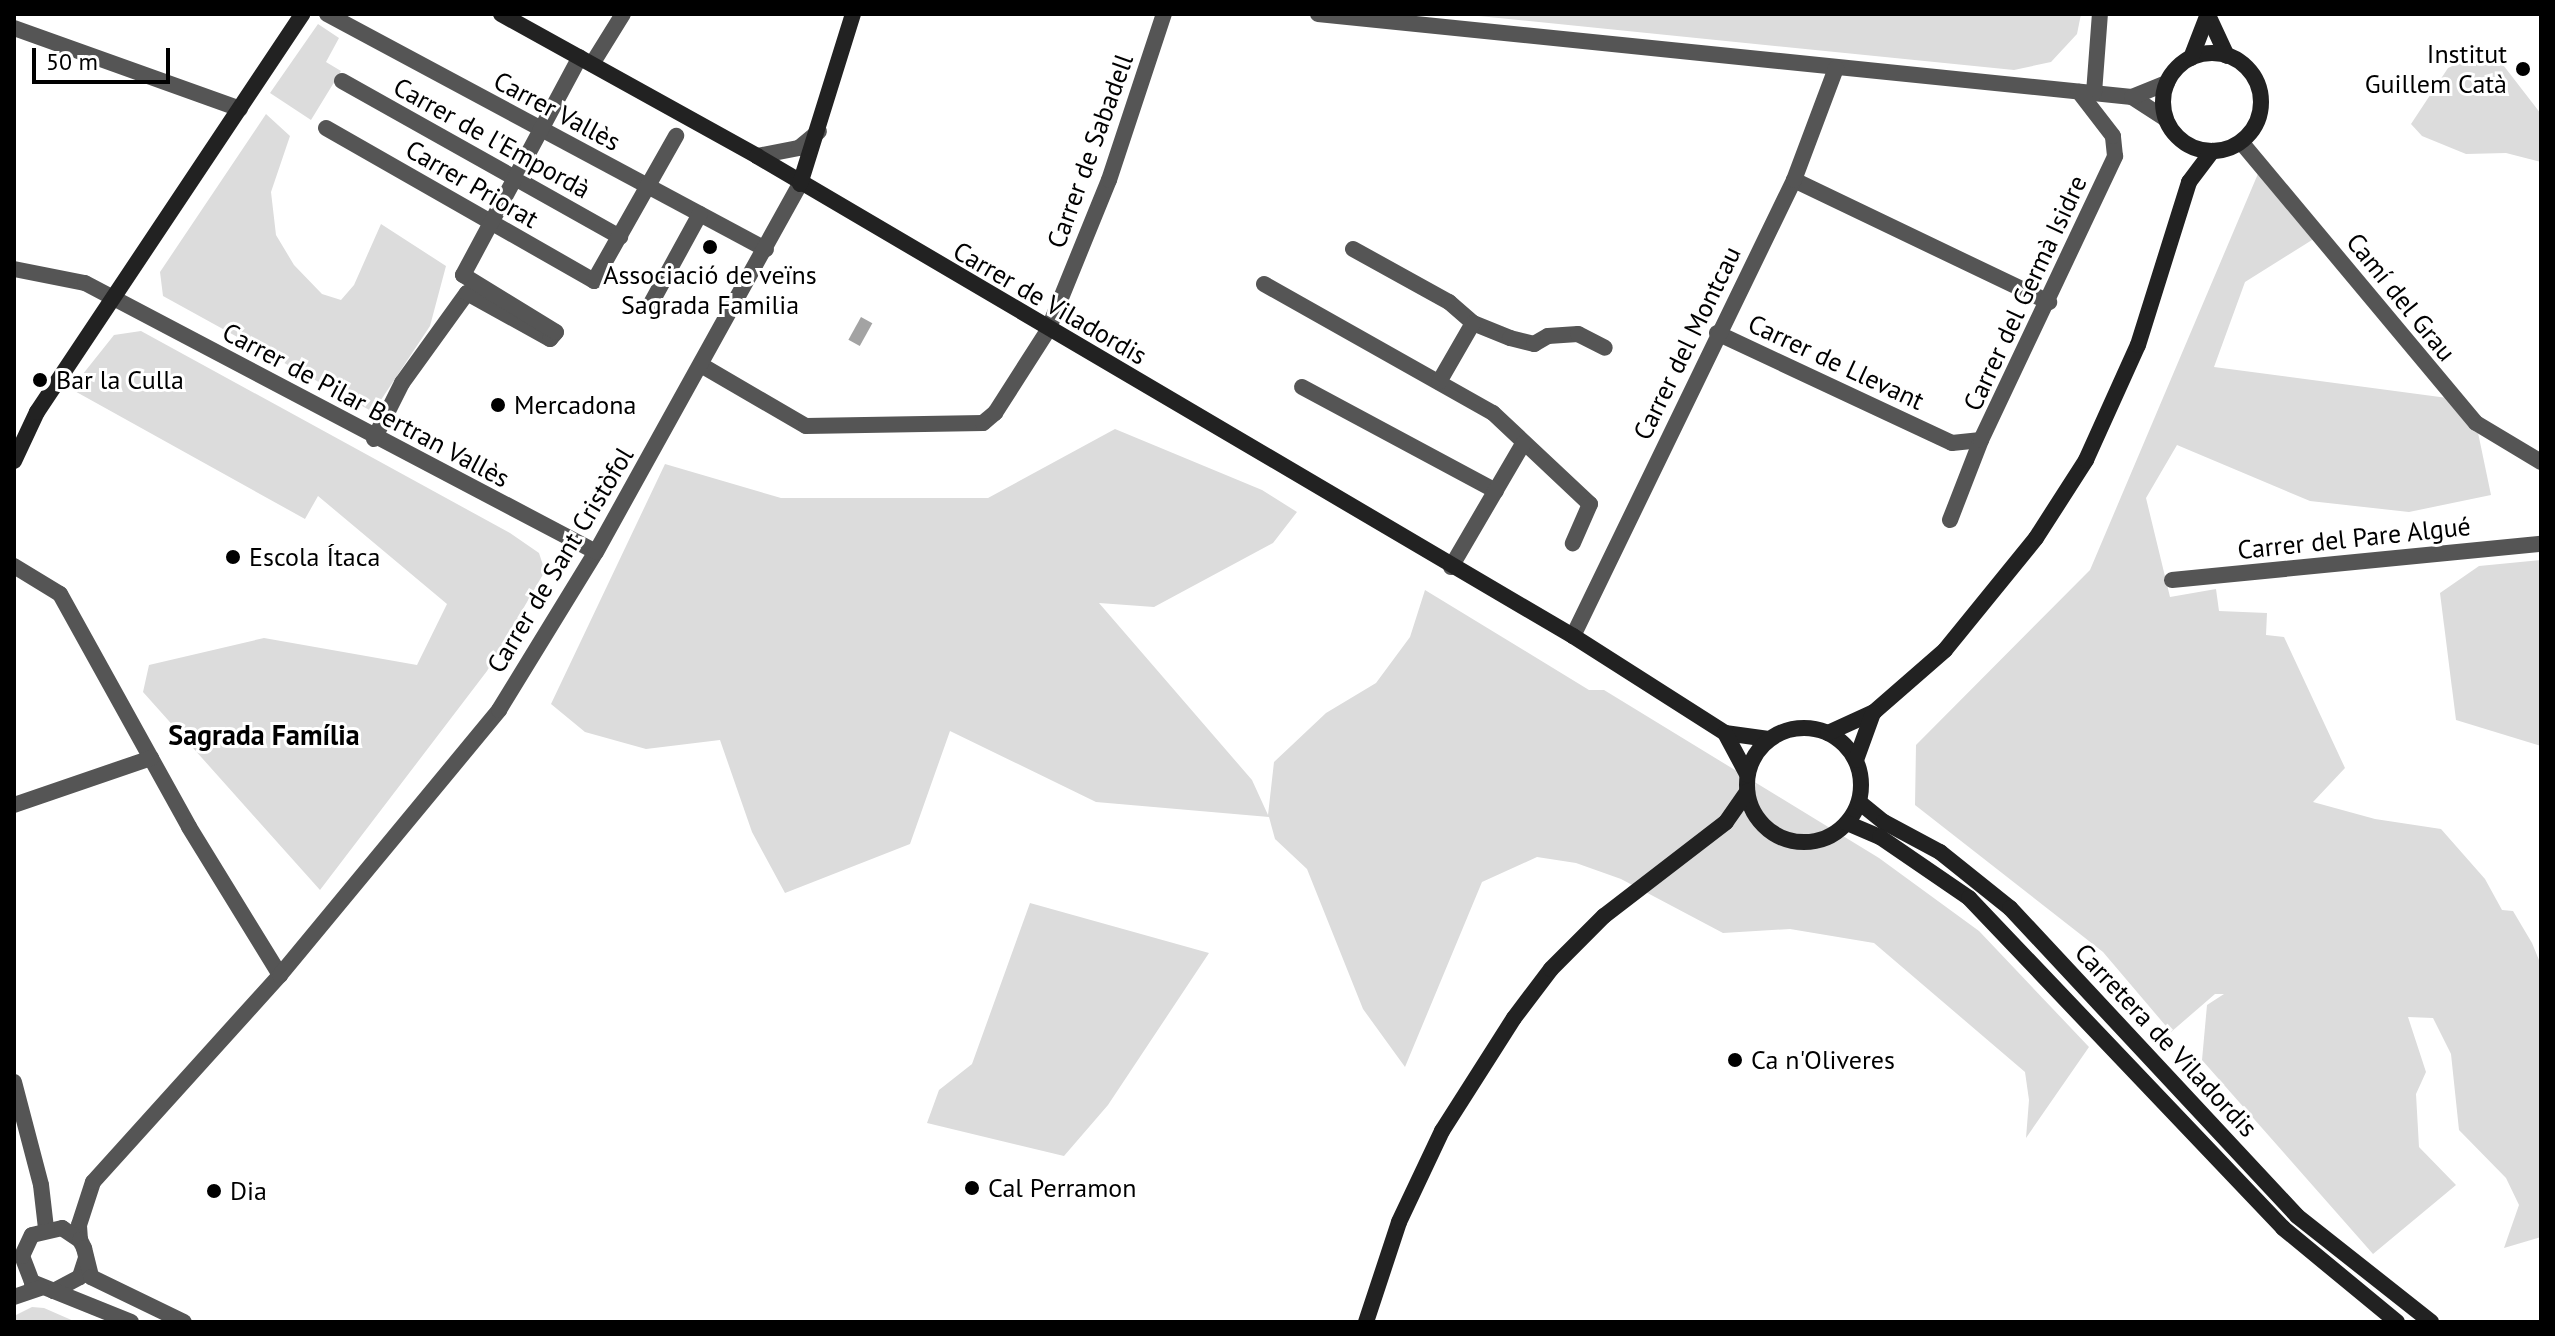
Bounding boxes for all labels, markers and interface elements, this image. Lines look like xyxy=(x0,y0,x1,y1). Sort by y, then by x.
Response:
scale bar xyxy=(36,32,174,82)
place label: Institut Guillem Catà xyxy=(2365,38,2507,100)
text: 50 m xyxy=(46,46,98,77)
street label: Carrer de Sabadell xyxy=(1040,50,1140,252)
marker: Institut Guillem Catà xyxy=(2514,60,2532,78)
street label: Carrer Vallès xyxy=(488,64,626,158)
street label: Carrer de l'Empordà xyxy=(388,71,596,205)
street label: Carrer Priorat xyxy=(400,134,544,234)
street label: Carrer del Germà Isidre xyxy=(1957,170,2093,416)
street label: Camí del Grau xyxy=(2340,227,2462,367)
street label: Carrer de Viladordis xyxy=(947,235,1153,371)
marker: Associació de veïns Sagrada Familia xyxy=(701,238,719,256)
street label: Carrer del Montcau xyxy=(1627,241,1747,445)
place label: Associació de veïns Sagrada Familia xyxy=(603,259,817,320)
street label: Carrer de Llevant xyxy=(1743,308,1929,416)
street label: Carrer de Pilar Bertran Vallès xyxy=(217,316,515,494)
place label: Bar la Culla xyxy=(56,364,184,396)
marker: Bar la Culla xyxy=(31,371,49,389)
place label: Mercadona xyxy=(514,389,636,421)
marker: Mercadona xyxy=(489,396,507,414)
street label: Carrer de Sant Cristòfol xyxy=(480,442,640,678)
street label: Carrer del Pare Algué xyxy=(2235,510,2473,566)
place label: Escola Ítaca xyxy=(249,541,380,573)
marker: Escola Ítaca xyxy=(224,548,242,566)
district label: Sagrada Família xyxy=(168,718,360,752)
street label: Carretera de Viladordis xyxy=(2068,937,2264,1143)
place label: Ca n'Oliveres xyxy=(1751,1044,1895,1076)
marker: Ca n'Oliveres xyxy=(1726,1051,1744,1069)
place label: Cal Perramon xyxy=(988,1172,1136,1204)
place label: Dia xyxy=(230,1175,267,1207)
marker: Cal Perramon xyxy=(963,1179,981,1197)
marker: Dia xyxy=(205,1182,223,1200)

